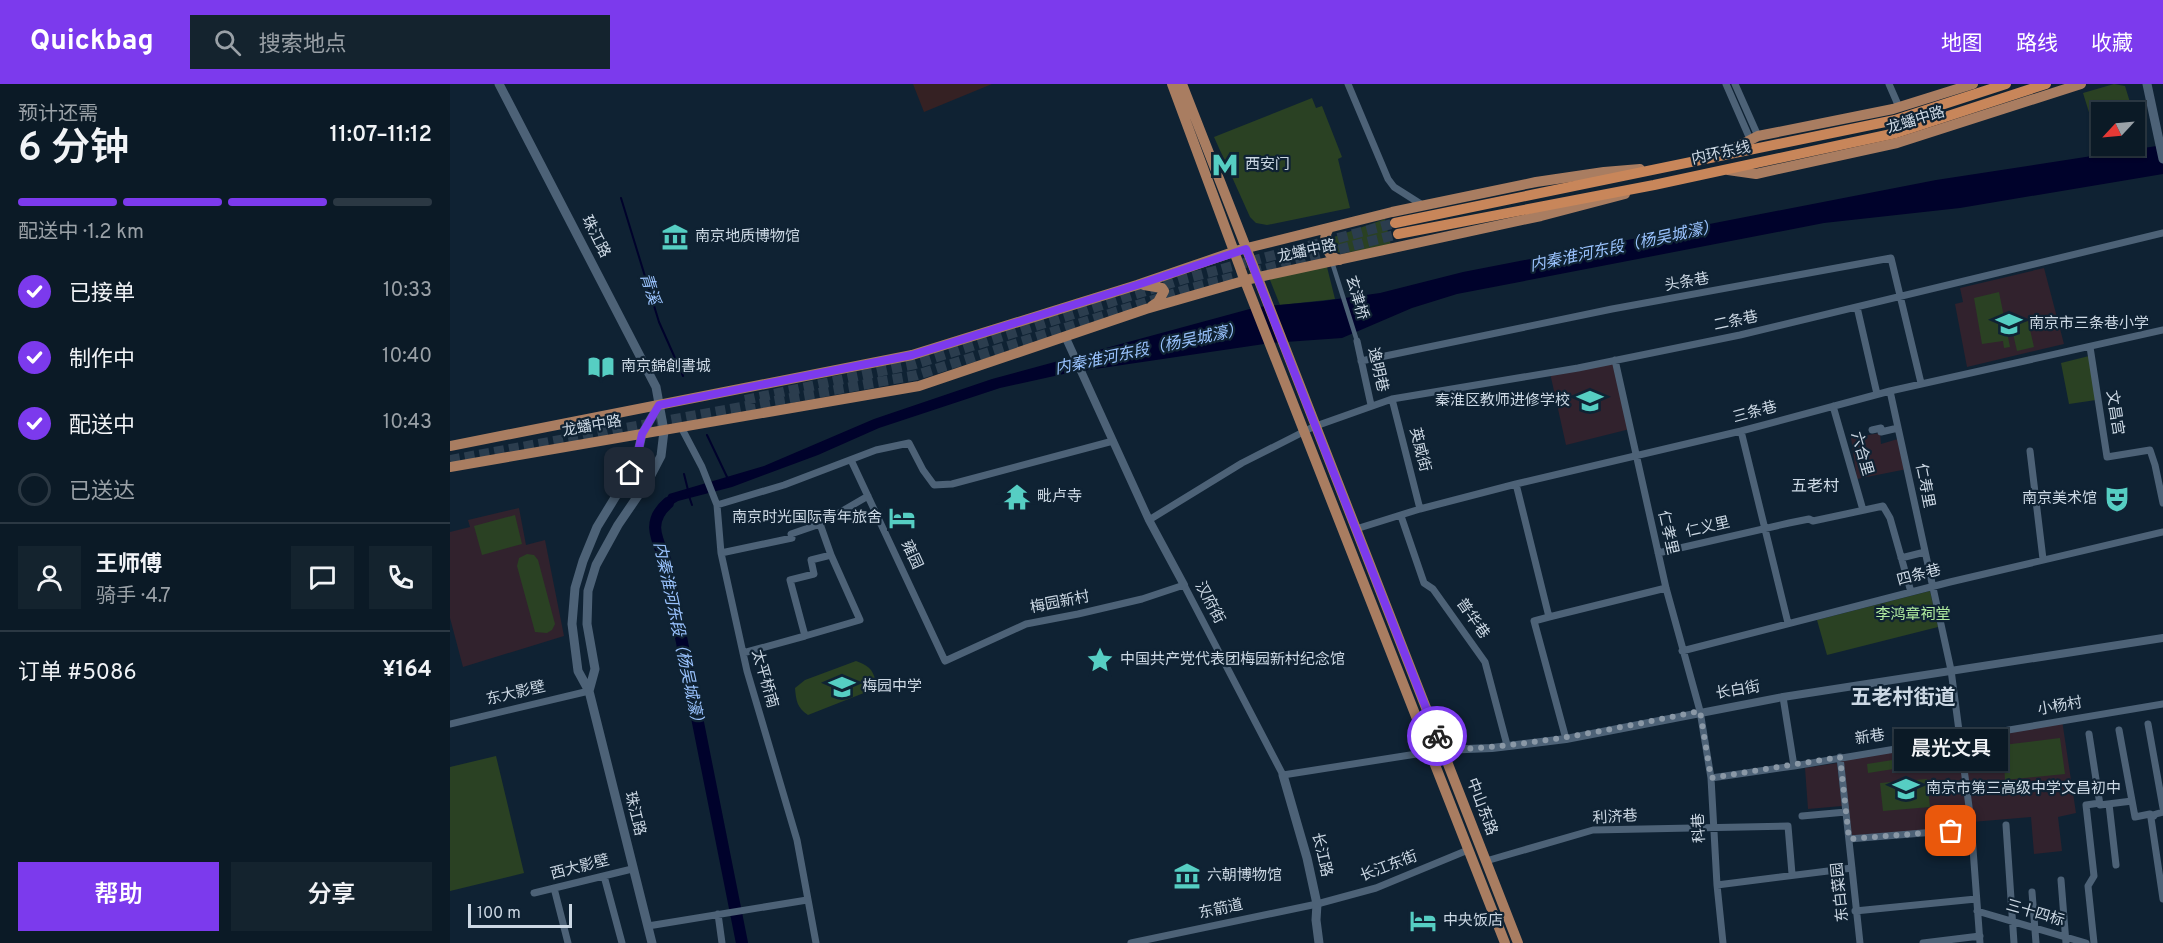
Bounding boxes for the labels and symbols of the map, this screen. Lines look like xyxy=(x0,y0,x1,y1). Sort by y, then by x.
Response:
street label: 龙蟠中路 xyxy=(1884,102,1947,139)
north arrow xyxy=(2091,102,2145,156)
street label: 内环东线 xyxy=(1690,138,1752,170)
metro station icon: 西安门 xyxy=(1210,150,1240,180)
place label: 西安门 xyxy=(1245,156,1290,175)
street label: 珠江路 xyxy=(576,213,614,261)
water label: 内秦淮河东段（杨吴城濠） xyxy=(1528,217,1720,277)
museum icon: 南京地质博物馆 xyxy=(660,222,690,252)
place label: 南京地质博物馆 xyxy=(695,227,800,247)
street label: 龙蟠中路 xyxy=(1275,235,1338,268)
street label: 头条巷 xyxy=(1663,270,1711,296)
water label: 青溪 xyxy=(635,271,664,309)
street label: 玄津桥 xyxy=(1340,274,1372,322)
street label: 二条巷 xyxy=(1712,308,1760,336)
school or university icon: 南京市三条巷小学 xyxy=(1994,309,2024,339)
place label: 南京市三条巷小学 xyxy=(2029,315,2149,334)
water label: 内秦淮河东段（杨吴城濠） xyxy=(1053,320,1245,380)
street label: 逸明巷 xyxy=(1363,346,1391,394)
library icon: 南京錦創書城 xyxy=(586,352,616,382)
place label: 南京錦創書城 xyxy=(621,357,711,377)
school or university icon: 秦淮区教师进修学校 xyxy=(1575,386,1605,416)
street label: 文昌宫 xyxy=(2101,389,2127,437)
place label: 秦淮区教师进修学校 xyxy=(1435,391,1570,411)
street label: 三条巷 xyxy=(1731,398,1779,428)
street label: 龙蟠中路 xyxy=(561,411,623,442)
street label: 英威街 xyxy=(1404,426,1435,474)
street label: 六合里 xyxy=(1846,430,1876,478)
pin xyxy=(604,447,655,498)
street label: 仁寿里 xyxy=(1910,462,1938,510)
district label: 五老村 xyxy=(1791,477,1839,497)
temple icon: 毗卢寺 xyxy=(1002,482,1032,512)
theatre icon: 南京美术馆 xyxy=(2102,484,2132,514)
place label: 毗卢寺 xyxy=(1037,487,1082,507)
place label: 南京美术馆 xyxy=(2022,490,2097,509)
hotel icon: 南京时光国际青年旅舍 xyxy=(887,503,917,533)
place label: 南京时光国际青年旅舍 xyxy=(732,509,882,528)
street label: 仁孝里 xyxy=(1653,509,1681,557)
street label: 仁义里 xyxy=(1684,514,1732,542)
street label: 雍园 xyxy=(896,537,926,573)
water label: 内秦淮河东段（杨吴城濠） xyxy=(648,540,708,732)
street label: 四条巷 xyxy=(1895,561,1943,591)
street label: 汉府街 xyxy=(1190,579,1228,627)
street label: 梅园新村 xyxy=(1029,587,1091,618)
street label: 普华巷 xyxy=(1451,595,1494,643)
park label: 李鸿章祠堂 xyxy=(1875,606,1951,625)
place icon: 中国共产党代表团梅园新村纪念馆 xyxy=(1085,645,1115,675)
street label: 太平桥南 xyxy=(747,648,781,710)
place label: 中国共产党代表团梅园新村纪念馆 xyxy=(1120,650,1345,670)
school or university icon: 梅园中学 xyxy=(827,672,857,702)
street label: 东大影壁 xyxy=(485,678,547,710)
place label: 梅园中学 xyxy=(862,678,922,697)
street label: 长白街 xyxy=(1714,678,1762,704)
district label: 五老村街道 xyxy=(1851,685,1956,712)
street label: 小杨村 xyxy=(2036,693,2084,720)
courier xyxy=(1407,706,1467,766)
street label: 新巷 xyxy=(1854,726,1886,750)
callout: 晨光文具 xyxy=(1894,729,2008,771)
school or university icon: 南京市第三高级中学文昌初中 xyxy=(1891,774,1921,804)
street label: 中山东路 xyxy=(1461,776,1501,838)
place label: 南京市第三高级中学文昌初中 xyxy=(1926,780,2121,799)
street label: 珠江路 xyxy=(619,790,649,838)
pin xyxy=(1925,805,1976,856)
street label: 利济巷 xyxy=(1592,807,1638,829)
street label: 科巷 xyxy=(1690,813,1710,843)
street label: 长江路 xyxy=(1307,831,1335,879)
street label: 长江东街 xyxy=(1358,847,1420,887)
street label: 西大影壁 xyxy=(549,852,611,884)
museum icon: 六朝博物馆 xyxy=(1172,861,1202,891)
street label: 东白菜园 xyxy=(1828,861,1854,923)
place label: 六朝博物馆 xyxy=(1207,866,1282,886)
street label: 东箭道 xyxy=(1197,896,1245,924)
street label: 三十四标 xyxy=(2004,897,2066,931)
scale bar xyxy=(468,901,572,928)
hotel icon: 中央饭店 xyxy=(1408,906,1438,936)
place label: 中央饭店 xyxy=(1443,912,1503,931)

